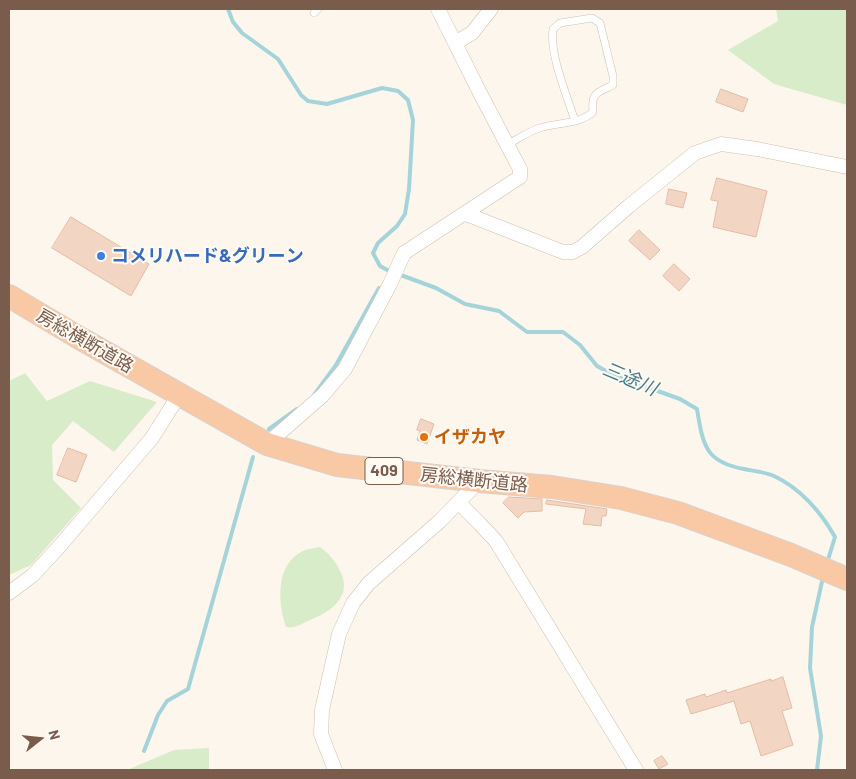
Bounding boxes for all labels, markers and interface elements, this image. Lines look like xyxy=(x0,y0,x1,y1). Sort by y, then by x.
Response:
place label: コメリハード&グリーン xyxy=(111,245,304,267)
marker: コメリハード&グリーン xyxy=(95,250,107,262)
street label: 房総横断道路 xyxy=(33,305,137,377)
water label: 三途川 xyxy=(599,357,661,401)
place label: イザカヤ xyxy=(434,426,506,448)
marker: イザカヤ xyxy=(418,431,430,443)
road number: 409 xyxy=(365,458,403,484)
street label: 房総横断道路 xyxy=(419,464,529,496)
north arrow xyxy=(15,714,65,764)
text: N xyxy=(45,728,64,742)

